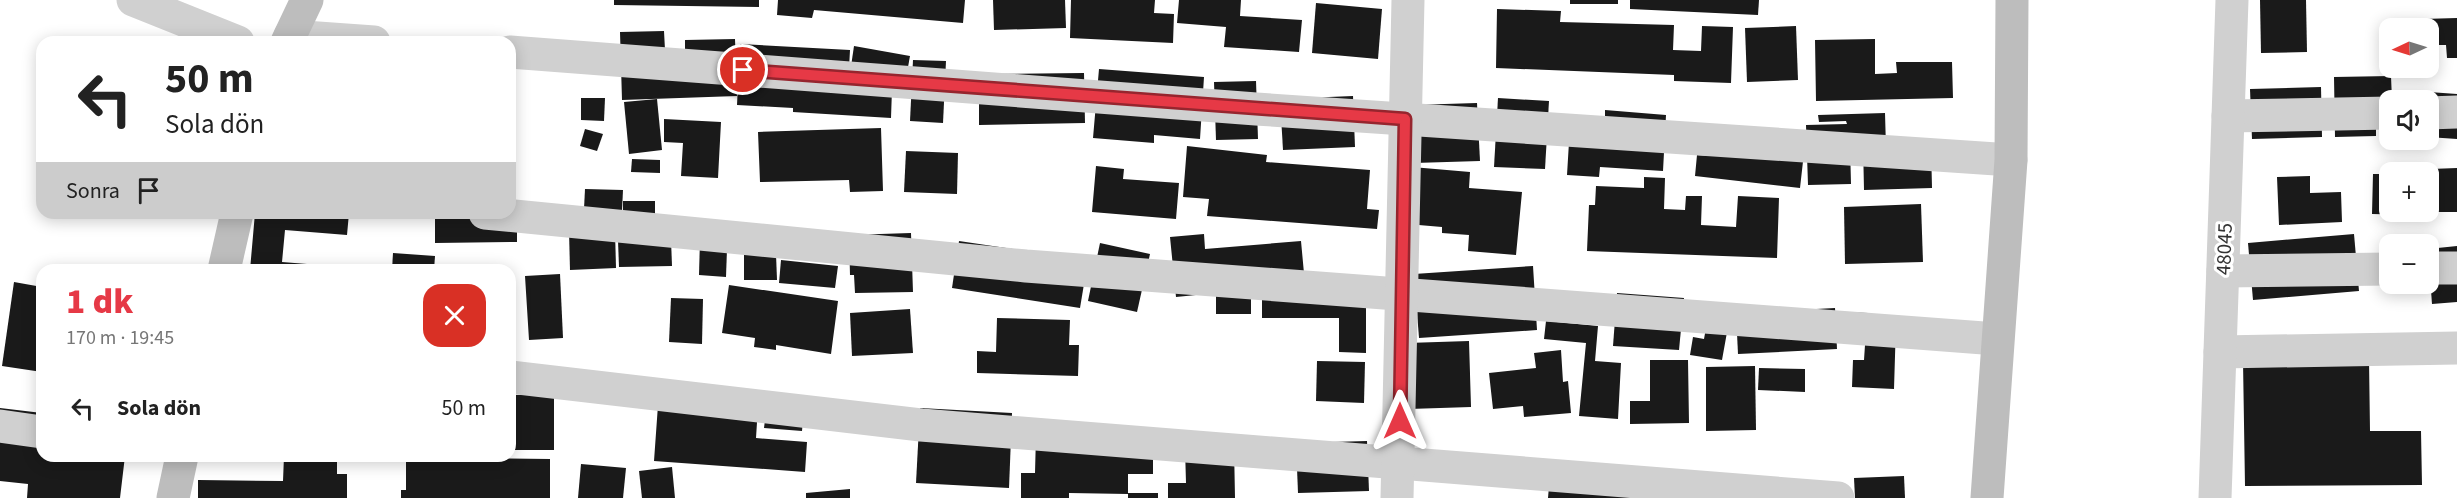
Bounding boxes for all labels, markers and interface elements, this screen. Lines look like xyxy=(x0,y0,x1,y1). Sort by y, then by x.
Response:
north arrow xyxy=(2379,18,2439,78)
map controls xyxy=(2379,18,2439,294)
pin xyxy=(717,44,768,95)
text: 50 m xyxy=(165,49,254,109)
icon: arrive xyxy=(726,53,759,86)
icon: left xyxy=(66,60,144,138)
button: sound xyxy=(2379,90,2439,150)
text: Sola dön xyxy=(165,105,264,144)
button: + xyxy=(2379,162,2439,222)
icon: arrive xyxy=(132,174,165,207)
text: Sonra xyxy=(66,175,120,207)
street label: 48045 xyxy=(2208,222,2240,276)
button: − xyxy=(2379,234,2439,294)
text: 1 dk xyxy=(66,276,133,327)
button: close xyxy=(423,284,486,347)
text: 170 m · 19:45 xyxy=(66,324,174,352)
position arrow xyxy=(1368,389,1432,453)
icon: left xyxy=(66,392,99,425)
text: Sola dön xyxy=(117,392,201,424)
text: 50 m xyxy=(441,392,486,424)

